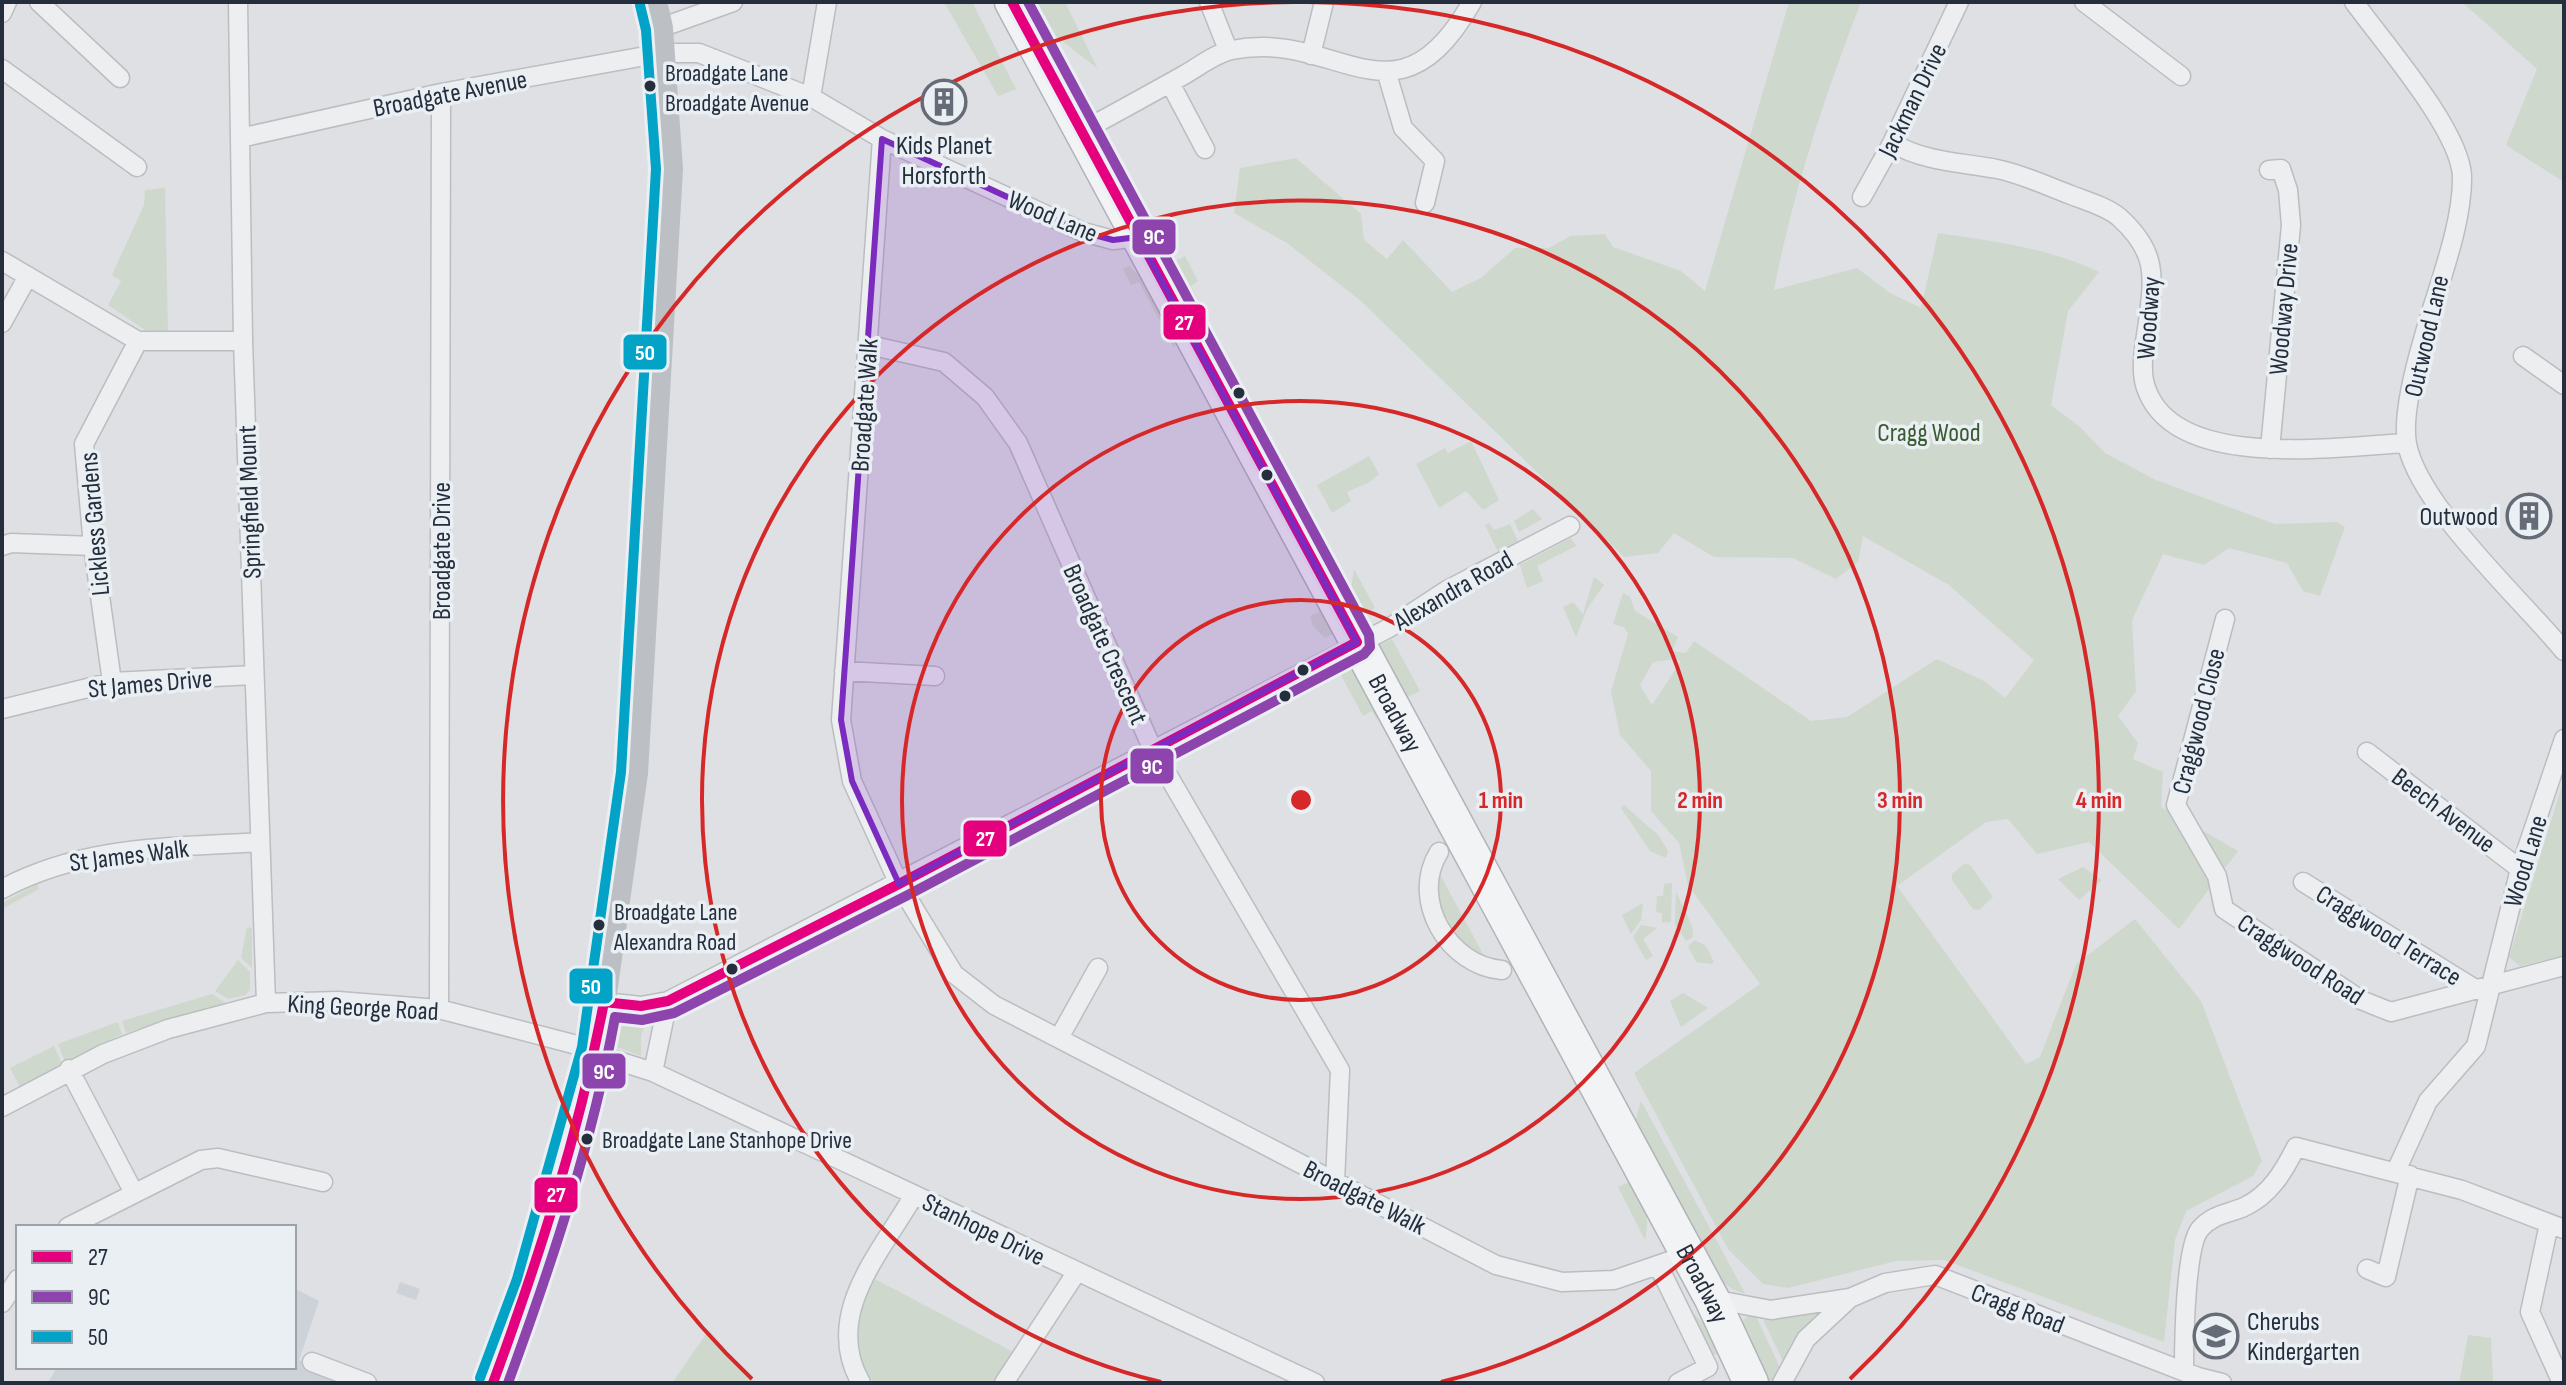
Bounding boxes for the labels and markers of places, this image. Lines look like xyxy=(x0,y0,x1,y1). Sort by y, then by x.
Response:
place label: Broadgate Lane Broadgate Avenue xyxy=(665,59,809,118)
marker: Broadgate Lane Broadgate Avenue xyxy=(642,78,658,94)
building icon: Kids Planet Horsforth xyxy=(920,78,968,126)
place label: Kids Planet Horsforth xyxy=(896,131,992,192)
unlabelled marker xyxy=(1231,385,1247,401)
unlabelled marker xyxy=(1259,467,1275,483)
building icon: Outwood xyxy=(2505,492,2553,540)
place label: Outwood xyxy=(2419,502,2498,533)
unlabelled marker xyxy=(1295,662,1311,678)
unlabelled marker xyxy=(1277,688,1293,704)
centre of rings xyxy=(1287,786,1315,814)
place label: Broadgate Lane Alexandra Road xyxy=(613,898,738,957)
marker: Broadgate Lane Alexandra Road xyxy=(591,917,607,933)
unlabelled marker xyxy=(724,961,740,977)
place label: Broadgate Lane Stanhope Drive xyxy=(602,1126,852,1155)
marker: Broadgate Lane Stanhope Drive xyxy=(579,1131,595,1147)
place label: Cherubs Kindergarten xyxy=(2247,1307,2360,1368)
school or university icon: Cherubs Kindergarten xyxy=(2192,1312,2240,1360)

